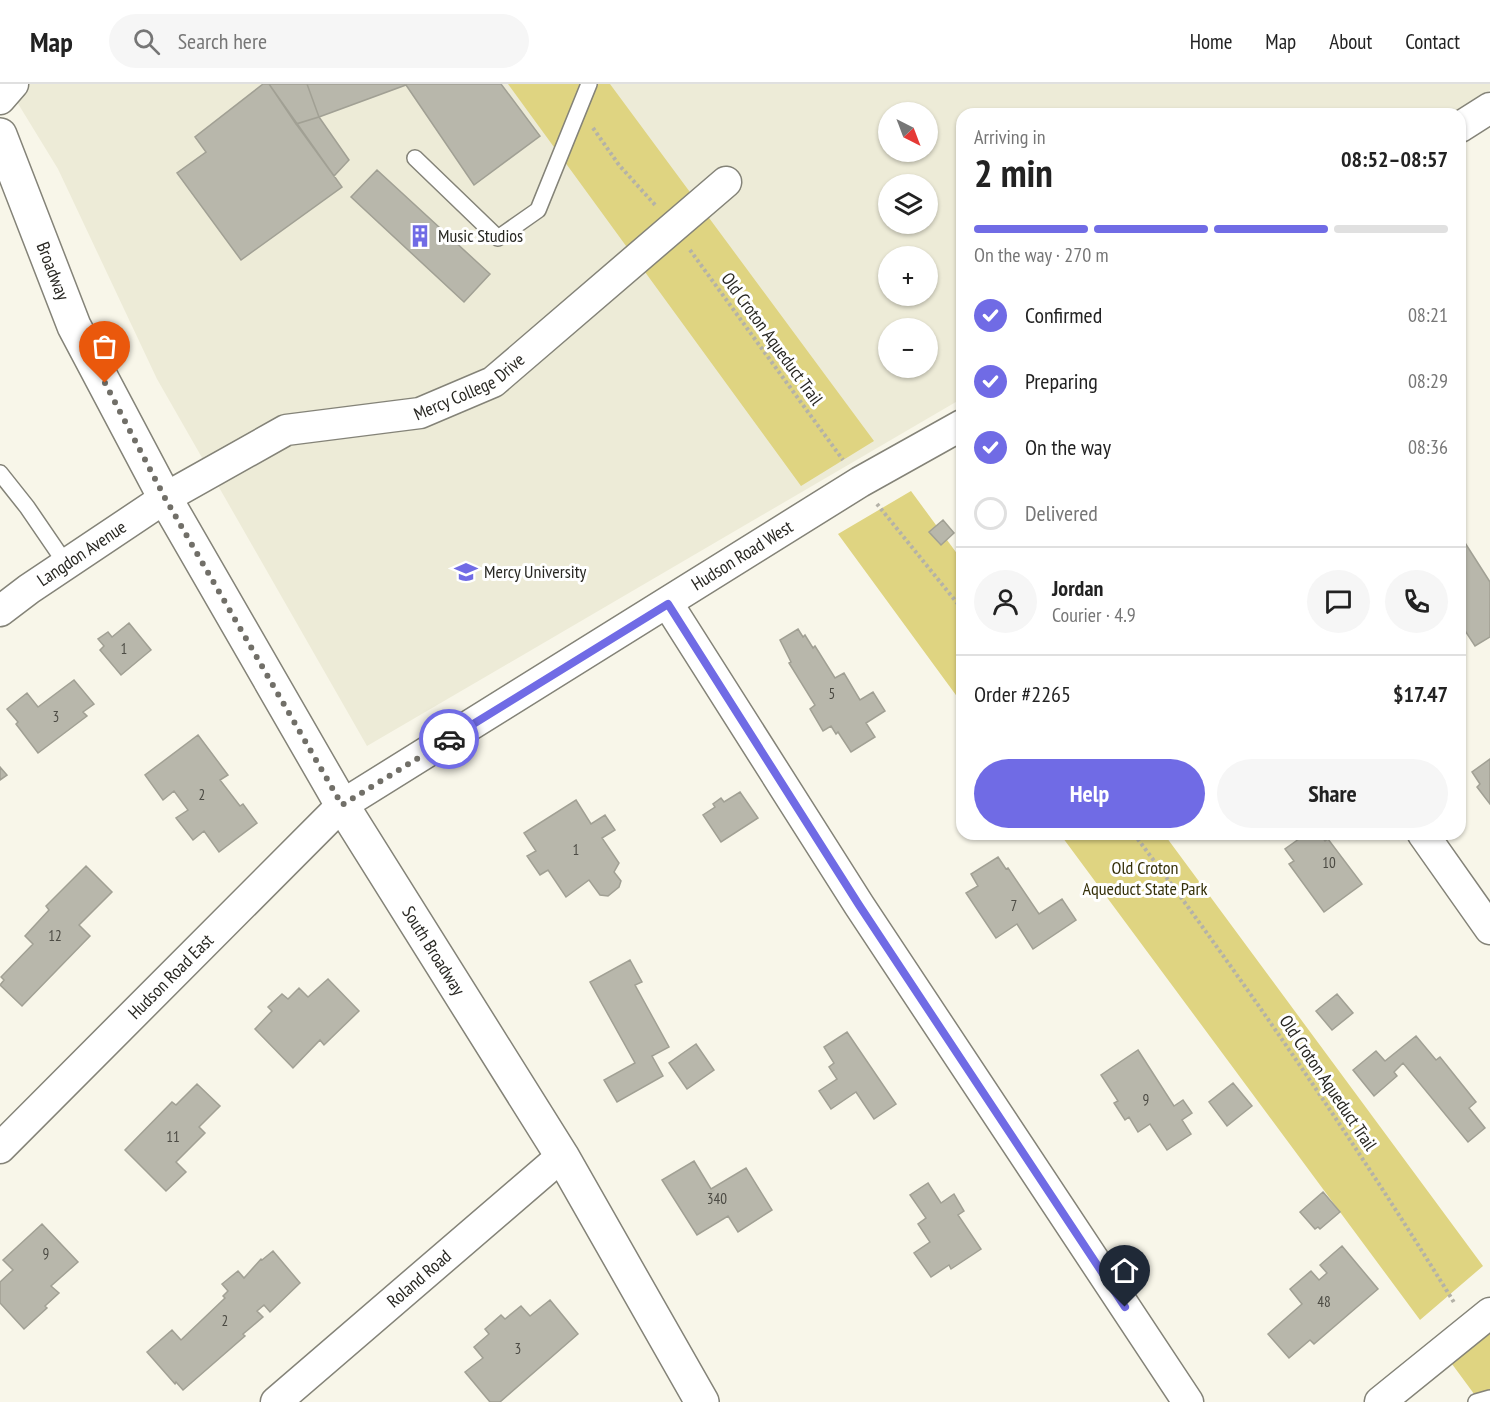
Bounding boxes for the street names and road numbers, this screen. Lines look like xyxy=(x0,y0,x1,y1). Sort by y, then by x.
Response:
street label: Broadway xyxy=(32,238,75,304)
street label: Old Croton Aqueduct Trail xyxy=(716,268,829,410)
street label: Mercy College Drive xyxy=(410,348,529,425)
street label: Langdon Avenue xyxy=(33,515,131,591)
street label: Hudson Road West xyxy=(687,515,797,595)
street label: South Broadway xyxy=(397,902,471,1000)
street label: Hudson Road East xyxy=(123,929,218,1024)
street label: Old Croton Aqueduct Trail xyxy=(1275,1011,1383,1156)
street label: Roland Road xyxy=(382,1244,456,1312)

